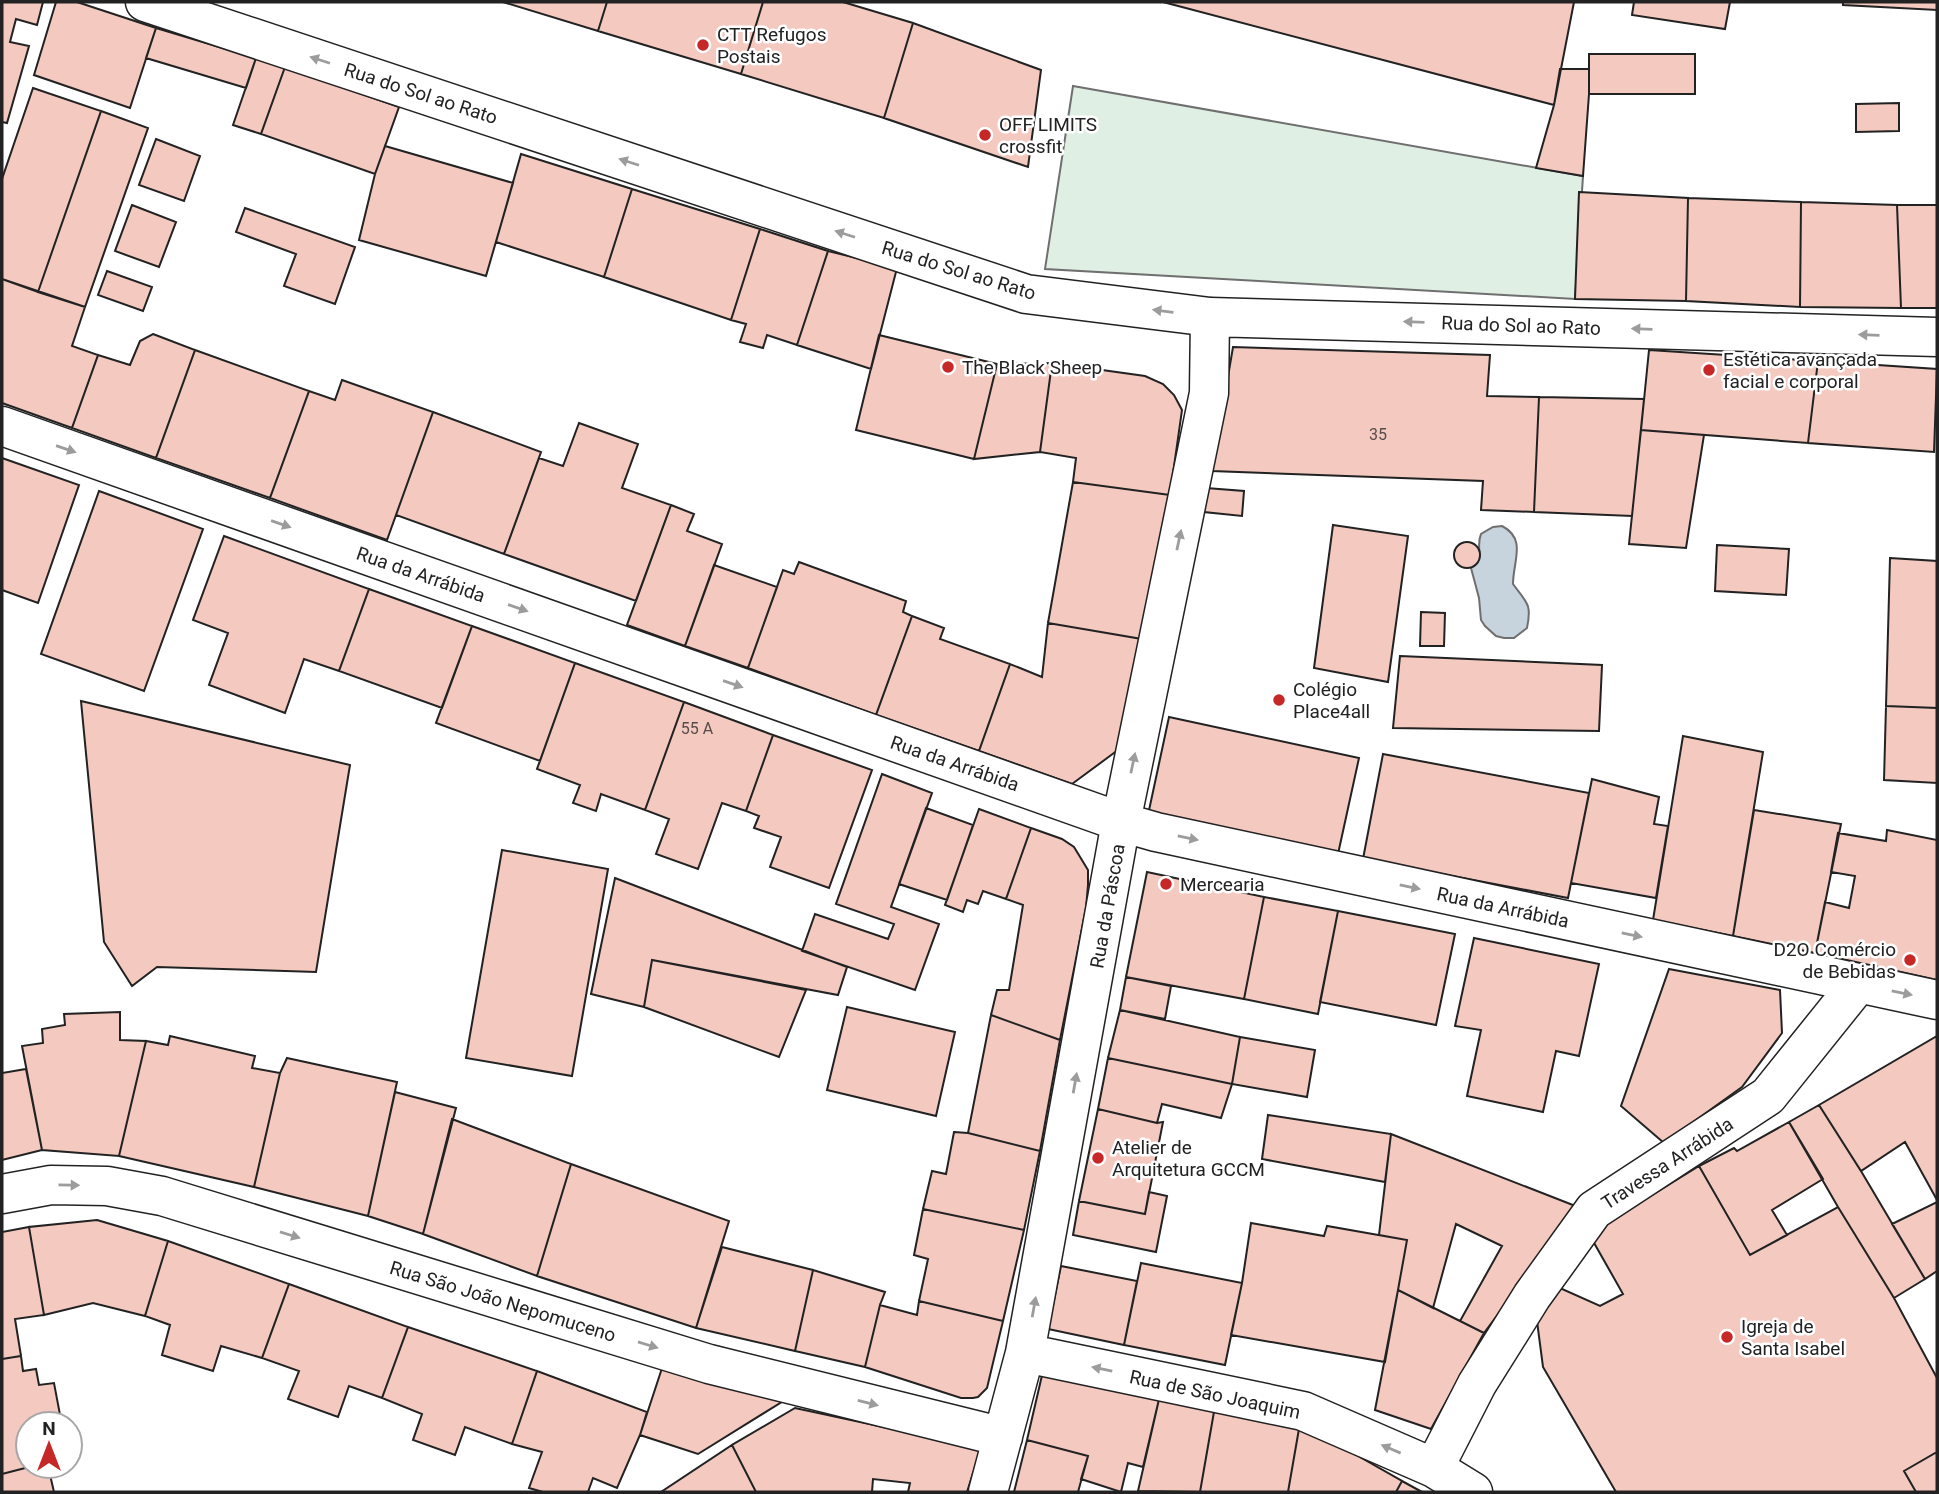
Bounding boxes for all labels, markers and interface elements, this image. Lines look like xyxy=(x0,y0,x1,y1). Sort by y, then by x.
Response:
place label: CTT Refugos Postais xyxy=(717,23,826,68)
marker: CTT Refugos Postais xyxy=(695,37,711,53)
one-way arrow xyxy=(309,54,330,65)
street label: Rua do Sol ao Rato xyxy=(341,58,500,129)
place label: OFF LIMITS crossfit xyxy=(999,113,1097,158)
marker: OFF LIMITS crossfit xyxy=(977,127,993,143)
one-way arrow xyxy=(618,156,639,167)
one-way arrow xyxy=(834,228,855,238)
street label: Rua do Sol ao Rato xyxy=(879,236,1039,305)
one-way arrow xyxy=(1151,305,1173,316)
street label: Rua do Sol ao Rato xyxy=(1441,311,1601,340)
one-way arrow xyxy=(1403,317,1425,328)
one-way arrow xyxy=(1630,323,1652,334)
one-way arrow xyxy=(1858,329,1880,340)
place label: Estética avançada facial e corporal xyxy=(1723,348,1877,393)
place label: The Black Sheep xyxy=(962,356,1102,379)
marker: The Black Sheep xyxy=(940,359,956,375)
marker: Estética avançada facial e corporal xyxy=(1701,362,1717,378)
house number: 35 xyxy=(1369,425,1387,444)
one-way arrow xyxy=(56,443,77,454)
one-way arrow xyxy=(270,519,291,530)
one-way arrow xyxy=(1174,529,1185,551)
street label: Rua da Arrábida xyxy=(353,542,488,607)
one-way arrow xyxy=(508,603,529,614)
place label: Colégio Place4all xyxy=(1293,678,1370,723)
one-way arrow xyxy=(722,679,743,690)
marker: Colégio Place4all xyxy=(1271,692,1287,708)
house number: 55 A xyxy=(681,719,714,738)
street label: Rua da Arrábida xyxy=(887,731,1022,796)
one-way arrow xyxy=(1128,752,1139,774)
one-way arrow xyxy=(1177,833,1199,844)
street label: Rua da Páscoa xyxy=(1085,842,1130,970)
place label: Mercearia xyxy=(1180,873,1265,896)
marker: Mercearia xyxy=(1158,876,1174,892)
one-way arrow xyxy=(1399,881,1421,892)
street label: Rua da Arrábida xyxy=(1435,882,1571,933)
one-way arrow xyxy=(1621,930,1643,941)
place label: D2O Comércio de Bebidas xyxy=(1773,938,1896,983)
marker: D2O Comércio de Bebidas xyxy=(1902,952,1918,968)
one-way arrow xyxy=(1891,988,1913,999)
one-way arrow xyxy=(1069,1072,1080,1094)
street label: Travessa Arrábida xyxy=(1597,1112,1737,1215)
place label: Atelier de Arquitetura GCCM xyxy=(1112,1136,1265,1181)
marker: Atelier de Arquitetura GCCM xyxy=(1090,1150,1106,1166)
one-way arrow xyxy=(58,1179,80,1191)
one-way arrow xyxy=(279,1231,300,1241)
street label: Rua São João Nepomuceno xyxy=(387,1256,619,1347)
one-way arrow xyxy=(1028,1296,1039,1318)
place label: Igreja de Santa Isabel xyxy=(1741,1315,1845,1360)
marker: Igreja de Santa Isabel xyxy=(1719,1329,1735,1345)
one-way arrow xyxy=(637,1341,658,1351)
one-way arrow xyxy=(1091,1364,1113,1375)
street label: Rua de São Joaquim xyxy=(1127,1365,1302,1424)
one-way arrow xyxy=(857,1398,879,1409)
north arrow xyxy=(14,1410,84,1480)
text: N xyxy=(42,1417,56,1440)
one-way arrow xyxy=(1380,1444,1401,1455)

